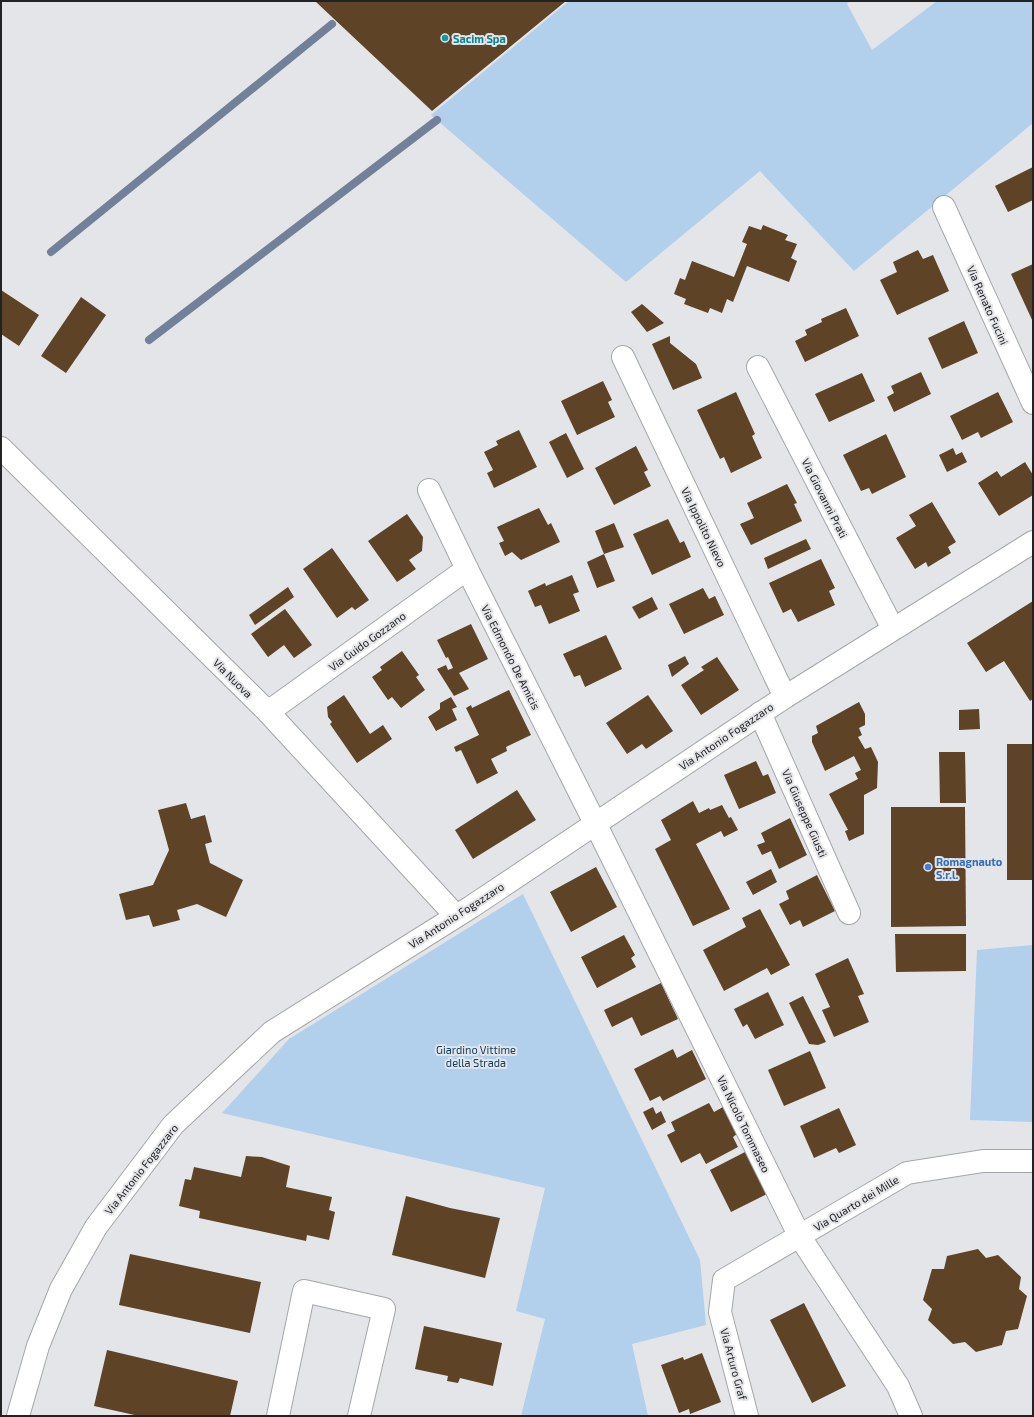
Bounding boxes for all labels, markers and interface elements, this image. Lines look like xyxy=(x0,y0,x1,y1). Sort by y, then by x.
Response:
place label: Sacim Spa xyxy=(453,32,506,45)
marker: Sacim Spa xyxy=(440,33,450,43)
street label: Via Renato Fucini xyxy=(965,263,1011,347)
street label: Via Giovanni Prati xyxy=(799,456,851,540)
street label: Via Ippolito Nievo xyxy=(679,485,729,569)
street label: Via Edmondo De Amicis xyxy=(479,602,543,712)
street label: Via Guido Gozzano xyxy=(326,609,408,673)
street label: Via Nuova xyxy=(211,656,255,700)
street label: Via Antonio Fogazzaro xyxy=(676,700,776,772)
street label: Via Giuseppe Giusti xyxy=(780,767,830,859)
place label: Romagnauto S.r.l. xyxy=(936,855,1003,881)
marker: Romagnauto S.r.l. xyxy=(923,862,933,872)
street label: Via Antonio Fogazzaro xyxy=(406,879,506,951)
park label: Giardino Vittime della Strada xyxy=(436,1043,516,1069)
street label: Via Nicolò Tommaseo xyxy=(715,1073,773,1175)
street label: Via Antonio Fogazzaro xyxy=(102,1121,180,1217)
street label: Via Quarto dei Mille xyxy=(811,1172,902,1234)
street label: Via Arturo Graf xyxy=(718,1327,750,1402)

